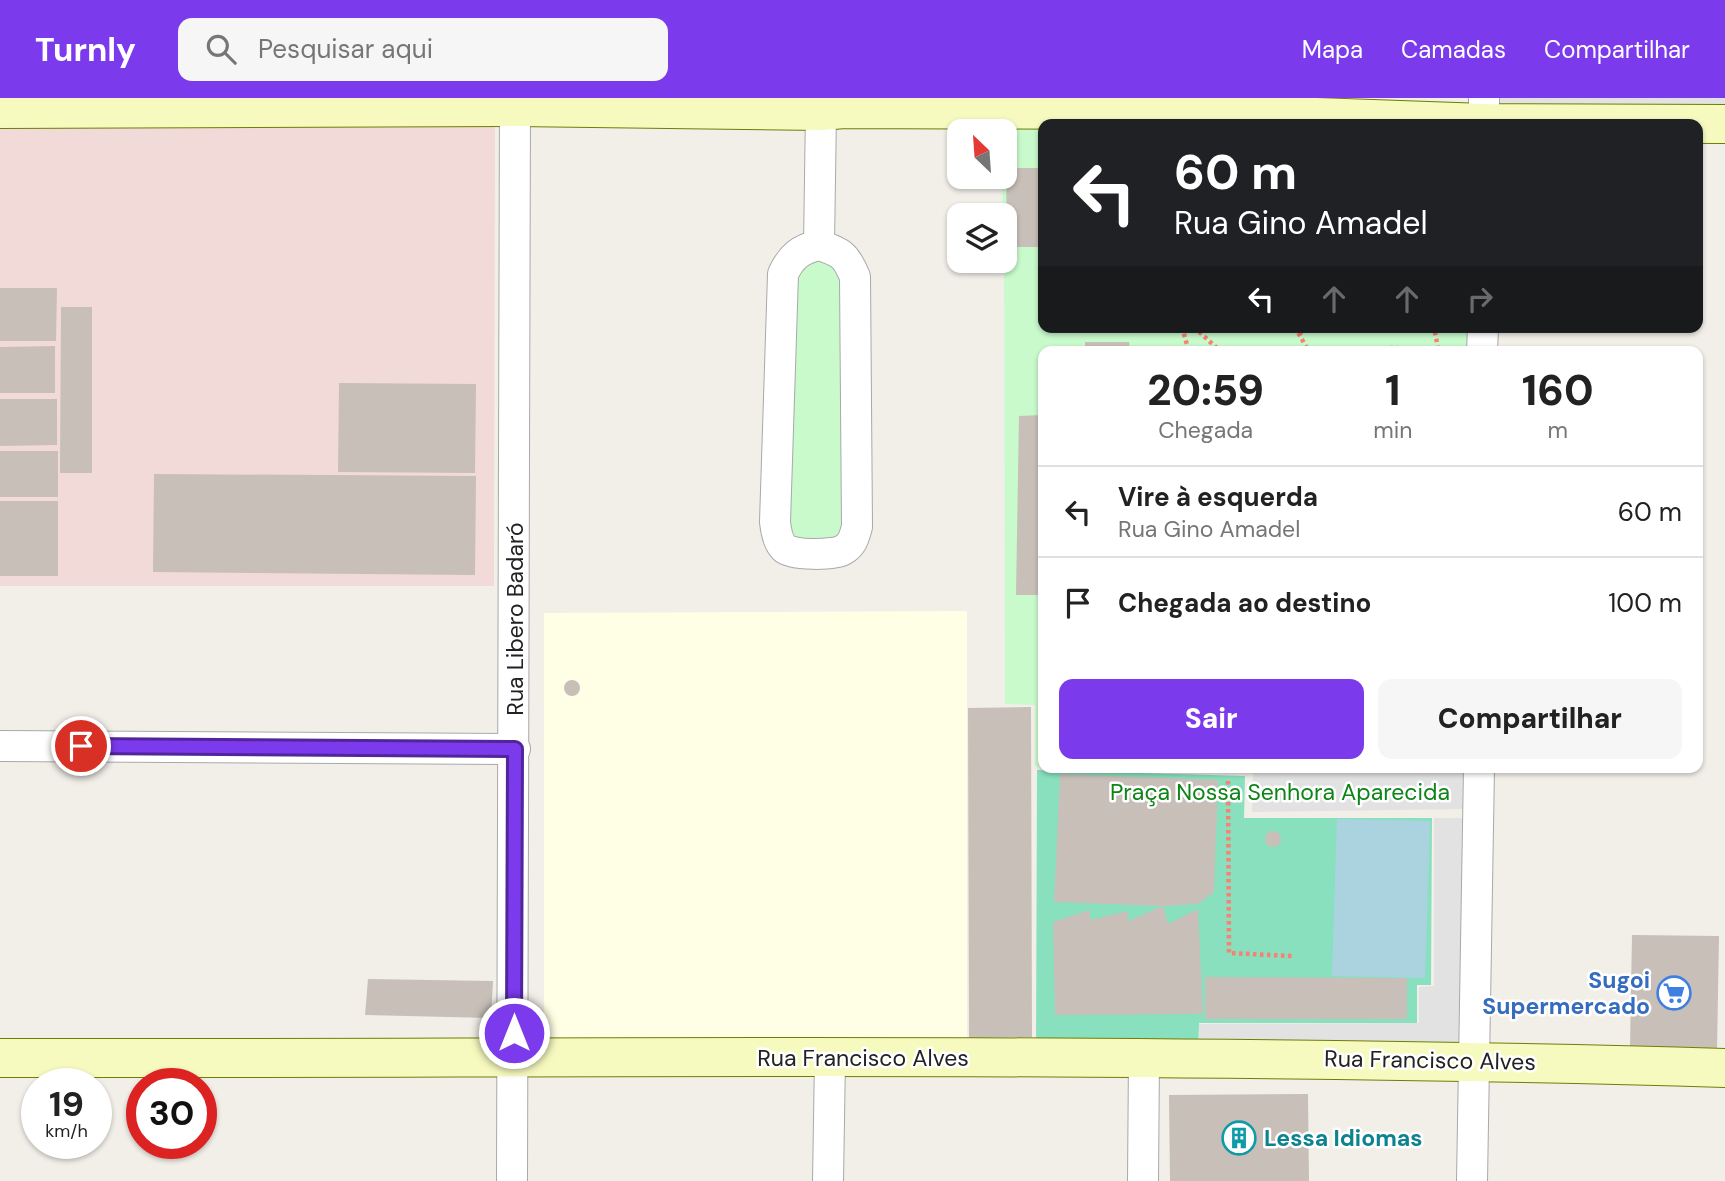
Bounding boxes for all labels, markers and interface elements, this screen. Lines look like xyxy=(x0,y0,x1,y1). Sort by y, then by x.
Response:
search box xyxy=(178,18,668,81)
text: Turnly xyxy=(35,28,136,71)
icon: search xyxy=(202,30,240,68)
text: Pesquisar aqui xyxy=(258,32,433,66)
text: Mapa xyxy=(1302,34,1363,65)
text: Camadas xyxy=(1401,34,1506,65)
text: Compartilhar xyxy=(1544,34,1690,65)
north arrow xyxy=(947,119,1017,189)
map controls xyxy=(947,119,1017,273)
text: 60 m xyxy=(1174,140,1297,204)
icon: left xyxy=(1059,147,1150,238)
text: Rua Gino Amadel xyxy=(1174,202,1428,244)
button: layers xyxy=(947,203,1017,273)
icon: left xyxy=(1242,280,1280,318)
icon: ahead xyxy=(1315,280,1353,318)
icon: ahead xyxy=(1388,280,1426,318)
icon: right xyxy=(1461,280,1499,318)
text: 20:59 xyxy=(1147,363,1264,418)
text: 1 xyxy=(1385,363,1401,418)
text: 160 xyxy=(1522,363,1594,418)
text: Chegada xyxy=(1158,415,1253,445)
text: min xyxy=(1373,415,1412,445)
text: m xyxy=(1547,415,1568,445)
text: Vire à esquerda xyxy=(1118,480,1318,514)
icon: left xyxy=(1059,493,1097,531)
text: 60 m xyxy=(1618,495,1682,529)
text: Rua Gino Amadel xyxy=(1118,514,1300,544)
street label: Rua Libero Badaró xyxy=(500,522,530,716)
icon: arrive xyxy=(1059,584,1097,622)
text: Chegada ao destino xyxy=(1118,586,1371,620)
text: 100 m xyxy=(1608,586,1682,620)
button: Sair xyxy=(1059,679,1364,759)
button: Compartilhar xyxy=(1378,679,1682,759)
pin xyxy=(51,716,111,776)
icon: arrive xyxy=(62,727,100,765)
park label: Praça Nossa Senhora Aparecida xyxy=(1110,777,1450,807)
place label: Sugoi Supermercado xyxy=(1482,965,1650,1021)
supermarket icon: Sugoi Supermercado xyxy=(1655,974,1693,1012)
position arrow xyxy=(477,996,551,1070)
street label: Rua Francisco Alves xyxy=(757,1043,969,1073)
street label: Rua Francisco Alves xyxy=(1324,1043,1536,1077)
speed limit sign: 30 xyxy=(126,1068,217,1159)
text: 19 xyxy=(49,1081,84,1127)
text: km/h xyxy=(45,1119,88,1143)
building icon: Lessa Idiomas xyxy=(1220,1119,1258,1157)
place label: Lessa Idiomas xyxy=(1264,1123,1423,1153)

